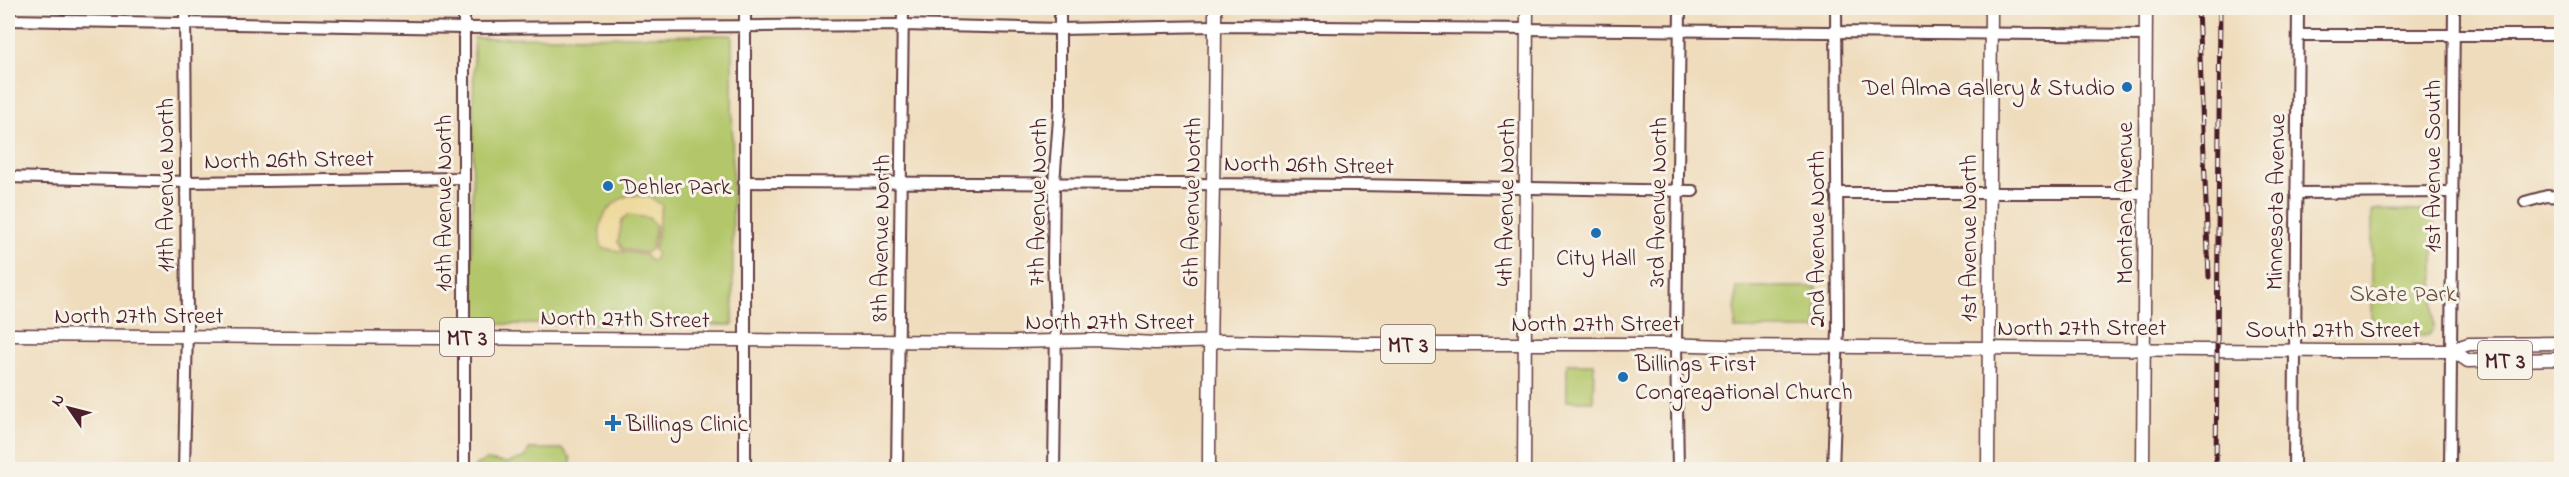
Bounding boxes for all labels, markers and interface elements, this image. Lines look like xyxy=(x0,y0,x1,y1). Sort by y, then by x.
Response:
place label: Del Alma Gallery & Studio xyxy=(1861,72,2115,108)
marker: Del Alma Gallery & Studio xyxy=(2120,80,2134,94)
street label: 1st Avenue South xyxy=(2417,80,2452,252)
street label: 11th Avenue North xyxy=(150,98,185,272)
street label: Minnesota Avenue xyxy=(2258,113,2297,291)
street label: 10th Avenue North xyxy=(428,115,463,291)
street label: 7th Avenue North xyxy=(1021,117,1058,287)
street label: 6th Avenue North xyxy=(1175,117,1212,287)
street label: 4th Avenue North xyxy=(1489,117,1526,287)
street label: 3rd Avenue North xyxy=(1641,117,1678,287)
street label: Montana Avenue xyxy=(2109,122,2144,284)
street label: North 26th Street xyxy=(204,143,374,180)
street label: North 26th Street xyxy=(1224,148,1394,185)
street label: 2nd Avenue North xyxy=(1801,151,1836,327)
street label: 8th Avenue North xyxy=(864,154,901,322)
street label: 1st Avenue North xyxy=(1953,154,1988,322)
place label: Dehler Park xyxy=(619,171,732,206)
marker: Dehler Park xyxy=(601,179,615,193)
marker: City Hall xyxy=(1589,226,1603,240)
place label: City Hall xyxy=(1556,242,1636,278)
park label: Skate Park xyxy=(2349,278,2457,313)
street label: North 27th Street xyxy=(54,300,224,335)
street label: North 27th Street xyxy=(540,302,710,339)
street label: North 27th Street xyxy=(1025,306,1195,341)
street label: North 27th Street xyxy=(1511,308,1681,343)
street label: North 27th Street xyxy=(1997,312,2167,347)
street label: South 27th Street xyxy=(2246,314,2420,349)
road number: MT 3 xyxy=(440,318,494,356)
road number: MT 3 xyxy=(1381,325,1435,363)
road number: MT 3 xyxy=(2478,341,2532,379)
place label: Billings First Congregational Church xyxy=(1634,348,1853,411)
marker: Billings First Congregational Church xyxy=(1616,370,1630,384)
north arrow xyxy=(39,378,99,438)
text: N xyxy=(45,389,71,412)
place label: Billings Clinic xyxy=(625,408,748,443)
marker: Billings Clinic xyxy=(604,414,622,432)

